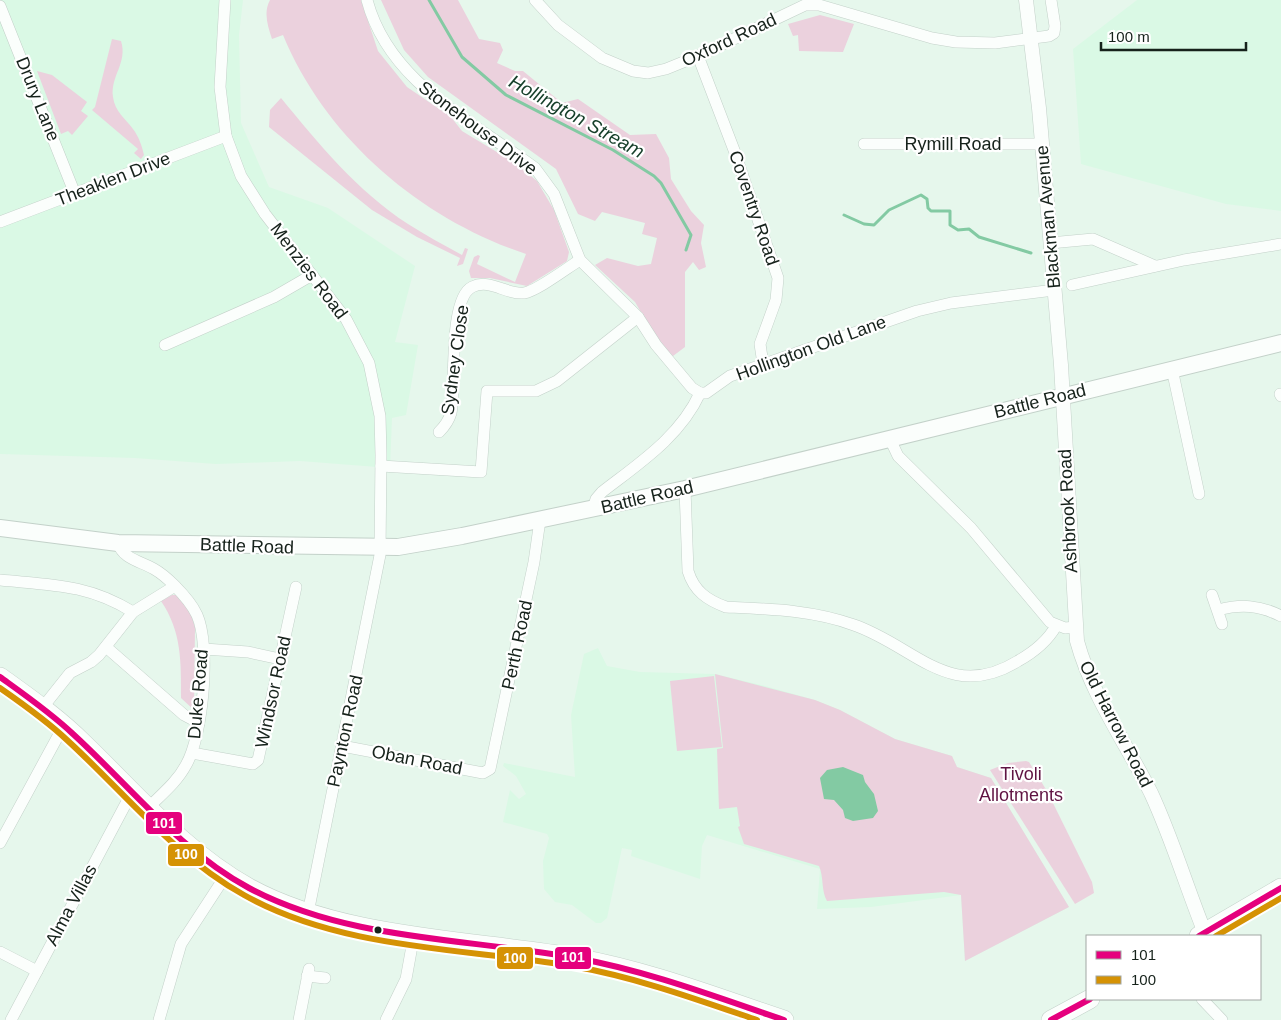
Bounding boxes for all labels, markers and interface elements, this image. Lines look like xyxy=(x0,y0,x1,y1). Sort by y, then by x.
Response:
street label: Oxford Road xyxy=(679,9,779,71)
scale bar xyxy=(1101,20,1246,52)
text: 100 m xyxy=(1108,28,1150,45)
street label: Drury Lane xyxy=(12,54,64,144)
water label: Hollington Stream xyxy=(506,71,648,162)
street label: Stonehouse Drive xyxy=(415,77,541,179)
street label: Rymill Road xyxy=(904,134,1002,154)
street label: Blackman Avenue xyxy=(1032,145,1064,289)
street label: Theaklen Drive xyxy=(53,148,173,210)
street label: Coventry Road xyxy=(725,148,783,268)
street label: Menzies Road xyxy=(266,219,352,323)
street label: Sydney Close xyxy=(437,304,473,416)
street label: Hollington Old Lane xyxy=(733,312,889,384)
street label: Battle Road xyxy=(992,380,1088,422)
street label: Ashbrook Road xyxy=(1055,449,1081,573)
street label: Battle Road xyxy=(599,477,695,517)
street label: Battle Road xyxy=(200,534,294,558)
street label: Perth Road xyxy=(498,598,536,692)
street label: Windsor Road xyxy=(251,634,295,750)
street label: Duke Road xyxy=(184,648,212,740)
street label: Old Harrow Road xyxy=(1076,658,1156,790)
street label: Paynton Road xyxy=(323,673,367,789)
street label: Oban Road xyxy=(370,741,464,779)
park label: Tivoli Allotments xyxy=(979,764,1063,805)
line badge: 101 xyxy=(145,811,183,835)
text: 101 xyxy=(152,815,176,831)
line badge: 100 xyxy=(167,843,205,867)
text: 100 xyxy=(174,846,198,862)
street label: Alma Villas xyxy=(41,861,101,949)
unlabelled marker xyxy=(373,925,383,935)
legend xyxy=(1086,935,1261,1000)
line badge: 100 xyxy=(496,946,534,970)
line badge: 101 xyxy=(554,946,592,970)
text: 101 xyxy=(1131,946,1156,963)
text: 101 xyxy=(561,949,585,965)
text: 100 xyxy=(503,950,527,966)
text: 100 xyxy=(1131,971,1156,988)

